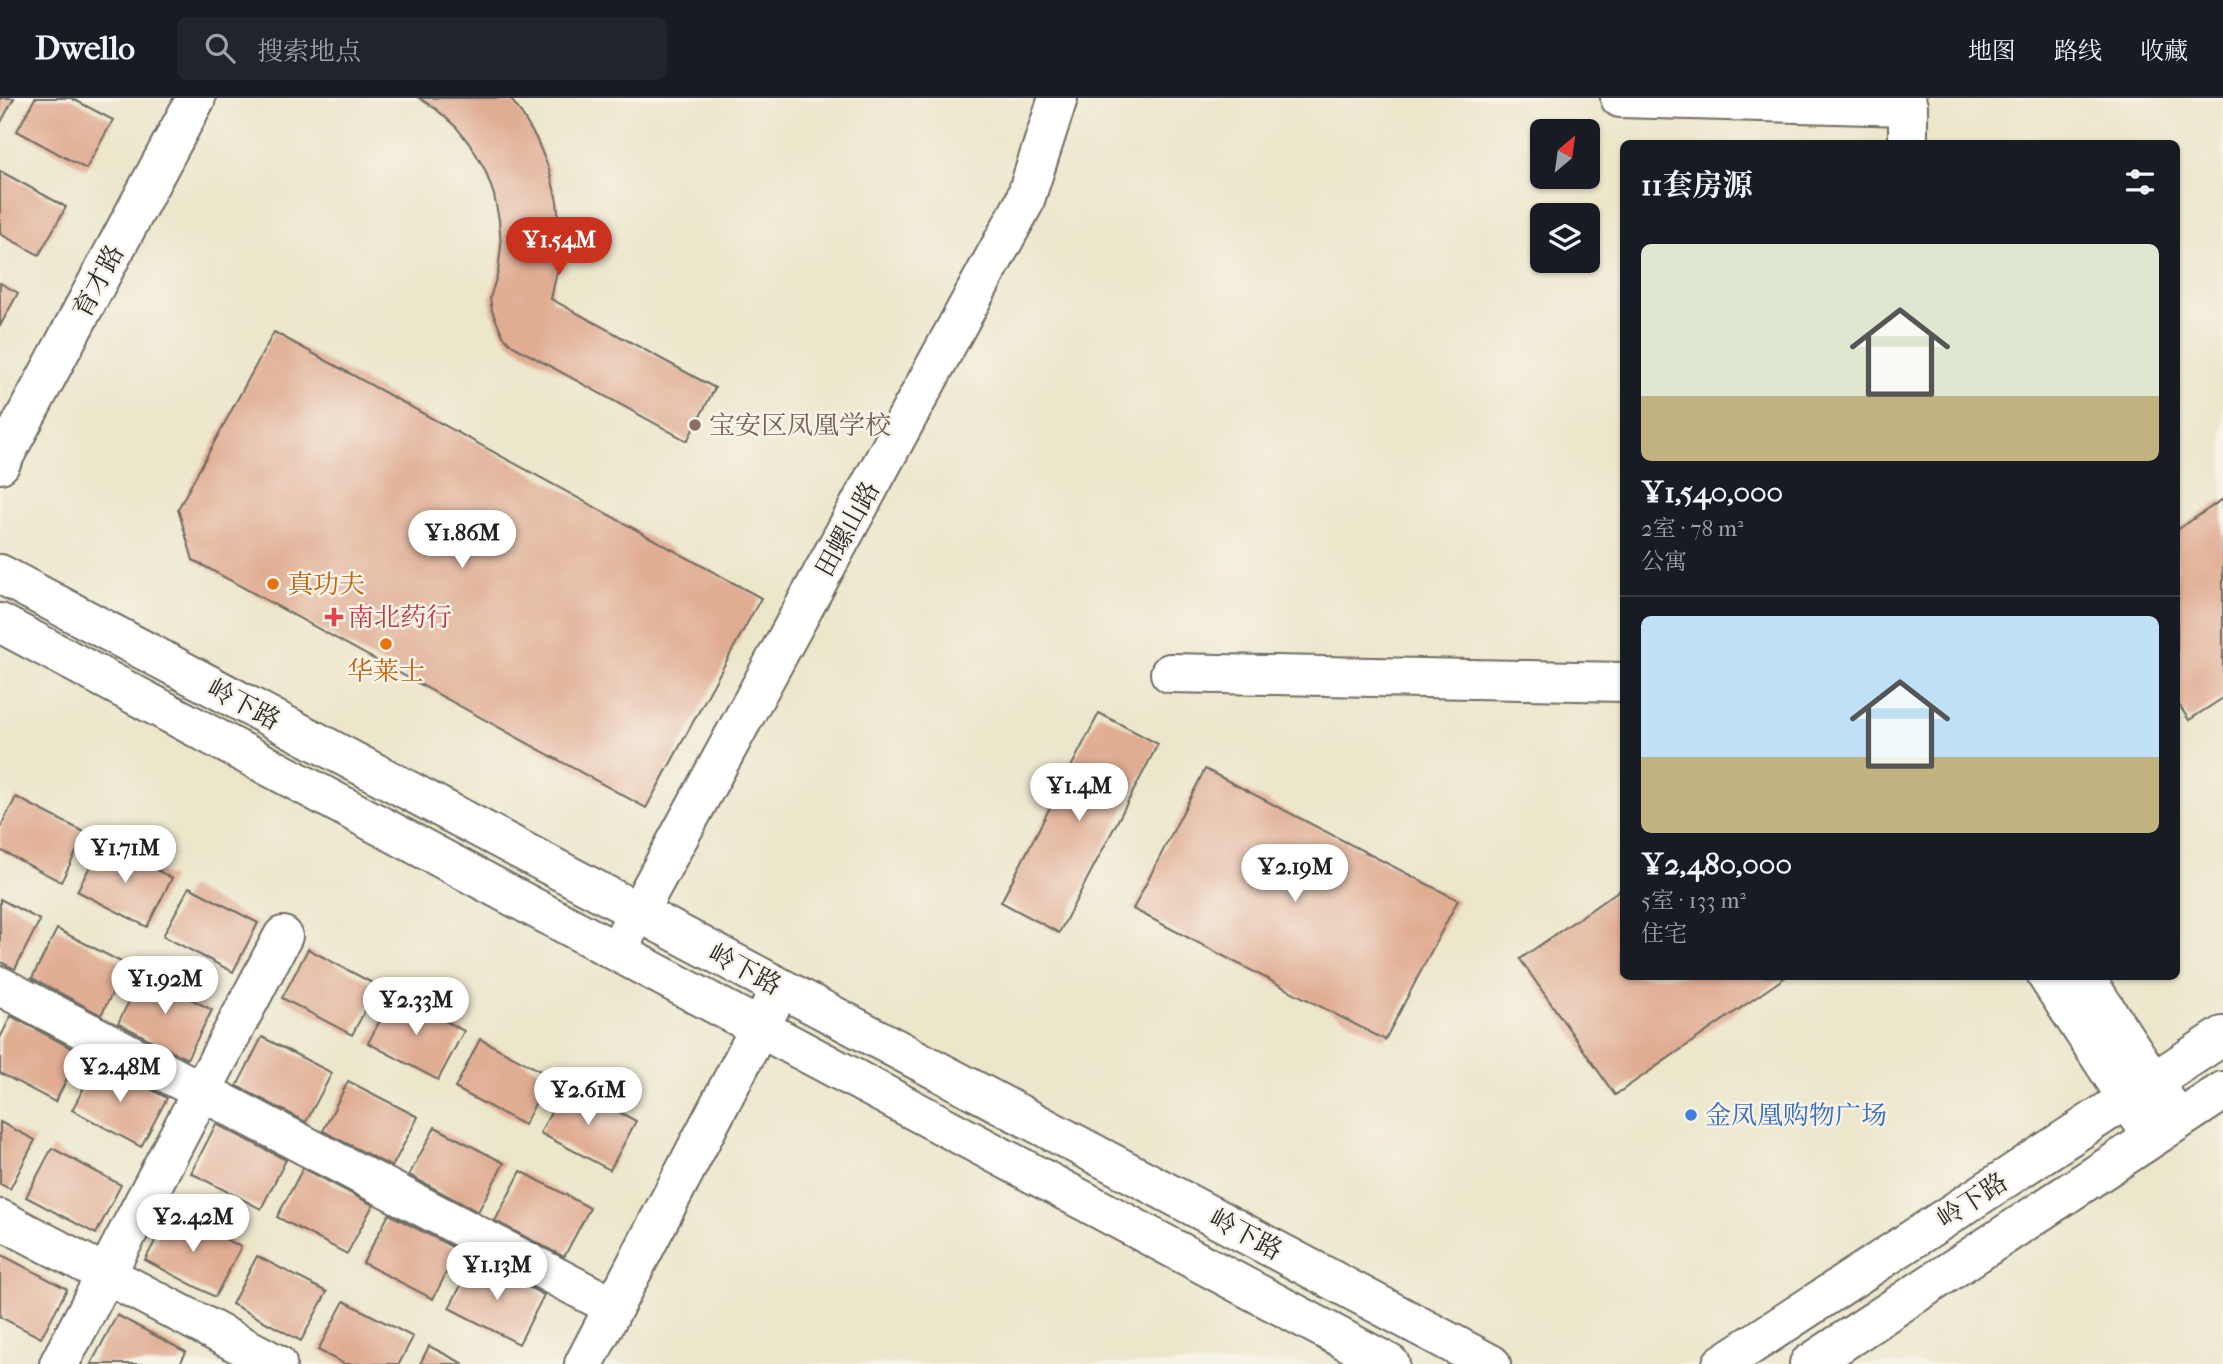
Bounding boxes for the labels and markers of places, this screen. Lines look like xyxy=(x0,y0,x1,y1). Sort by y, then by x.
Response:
pin: ¥1.54M xyxy=(502,218,616,277)
place label: 宝安区凤凰学校 xyxy=(709,410,891,441)
marker: 宝安区凤凰学校 xyxy=(687,417,703,433)
pin: ¥1.86M xyxy=(405,510,519,570)
place label: 真功夫 xyxy=(287,569,365,600)
marker: 真功夫 xyxy=(265,576,281,592)
place label: 南北药行 xyxy=(348,602,452,633)
marker: 南北药行 xyxy=(326,609,342,625)
marker: 华莱士 xyxy=(378,636,394,652)
place label: 华莱士 xyxy=(347,656,425,687)
pin: ¥1.4M xyxy=(1030,764,1128,823)
pin: ¥1.71M xyxy=(68,826,182,885)
pin: ¥2.19M xyxy=(1238,844,1352,904)
pin: ¥1.92M xyxy=(108,956,222,1016)
pin: ¥2.33M xyxy=(359,978,473,1037)
pin: ¥2.48M xyxy=(63,1044,177,1104)
pin: ¥2.61M xyxy=(531,1068,645,1127)
place label: 金凤凰购物广场 xyxy=(1705,1100,1887,1131)
marker: 金凤凰购物广场 xyxy=(1683,1107,1699,1123)
pin: ¥2.42M xyxy=(136,1194,250,1254)
pin: ¥1.13M xyxy=(440,1242,554,1302)

